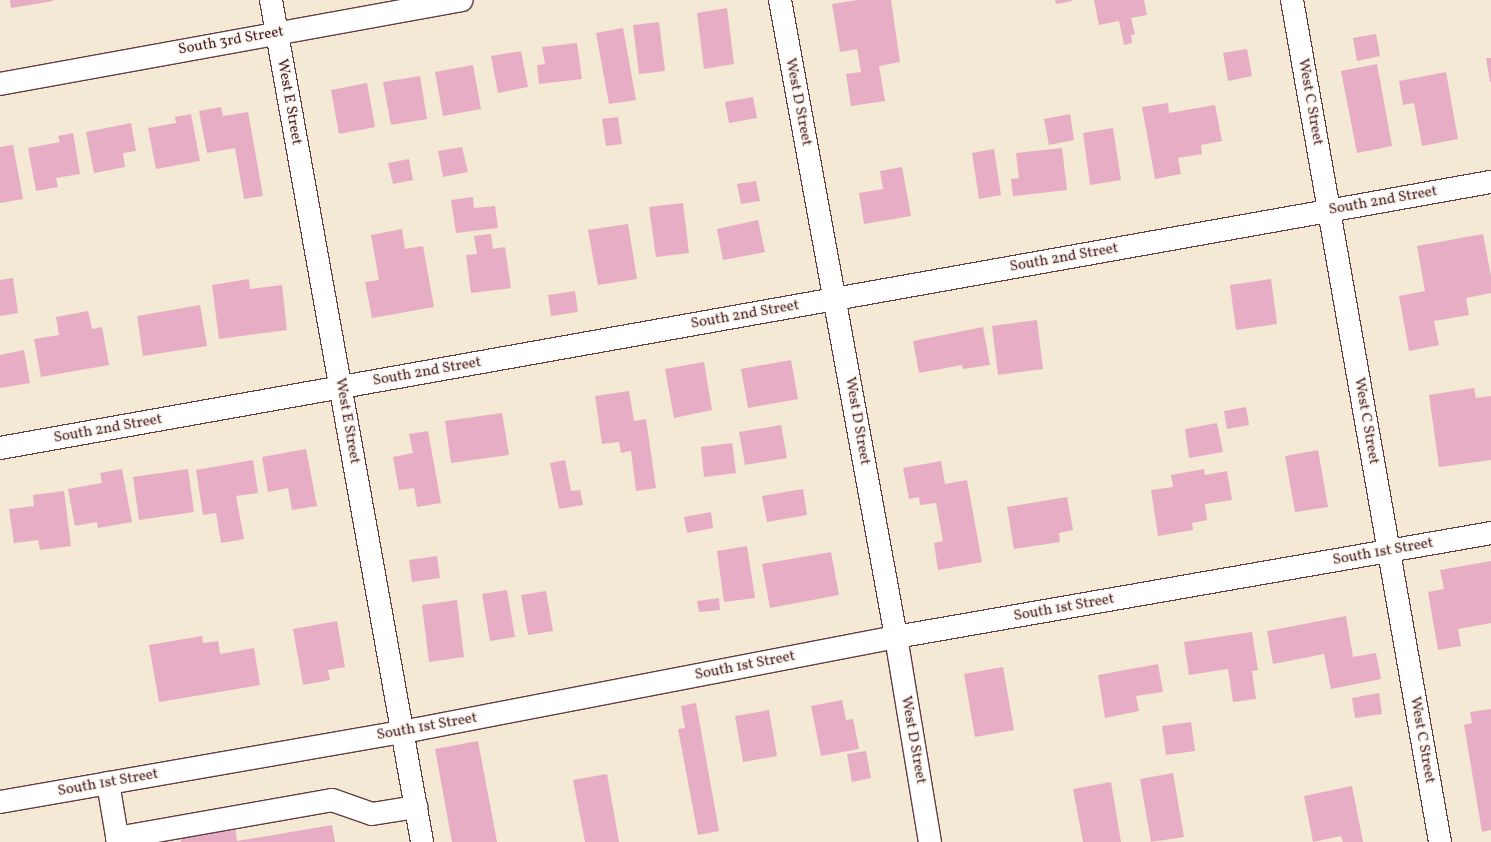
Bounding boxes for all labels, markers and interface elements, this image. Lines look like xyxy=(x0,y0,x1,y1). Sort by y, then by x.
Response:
street label: South 3rd Street xyxy=(177,23,285,59)
street label: West D Street xyxy=(781,57,815,147)
street label: West C Street xyxy=(1294,57,1326,147)
street label: West E Street xyxy=(273,58,305,146)
street label: South 2nd Street xyxy=(1327,183,1439,219)
street label: South 2nd Street xyxy=(1008,240,1120,276)
street label: South 2nd Street xyxy=(689,297,801,333)
street label: South 2nd Street xyxy=(371,354,483,390)
street label: West D Street xyxy=(840,376,874,466)
street label: West C Street xyxy=(1350,376,1382,466)
street label: West E Street xyxy=(331,377,363,465)
street label: South 2nd Street xyxy=(52,411,164,447)
street label: South 1st Street xyxy=(1331,534,1435,570)
street label: South 1st Street xyxy=(1012,590,1116,626)
street label: South 1st Street xyxy=(693,647,797,685)
street label: West D Street xyxy=(896,695,930,785)
street label: West C Street xyxy=(1406,695,1438,785)
street label: South 1st Street xyxy=(375,709,479,745)
street label: South 1st Street xyxy=(56,765,160,801)

